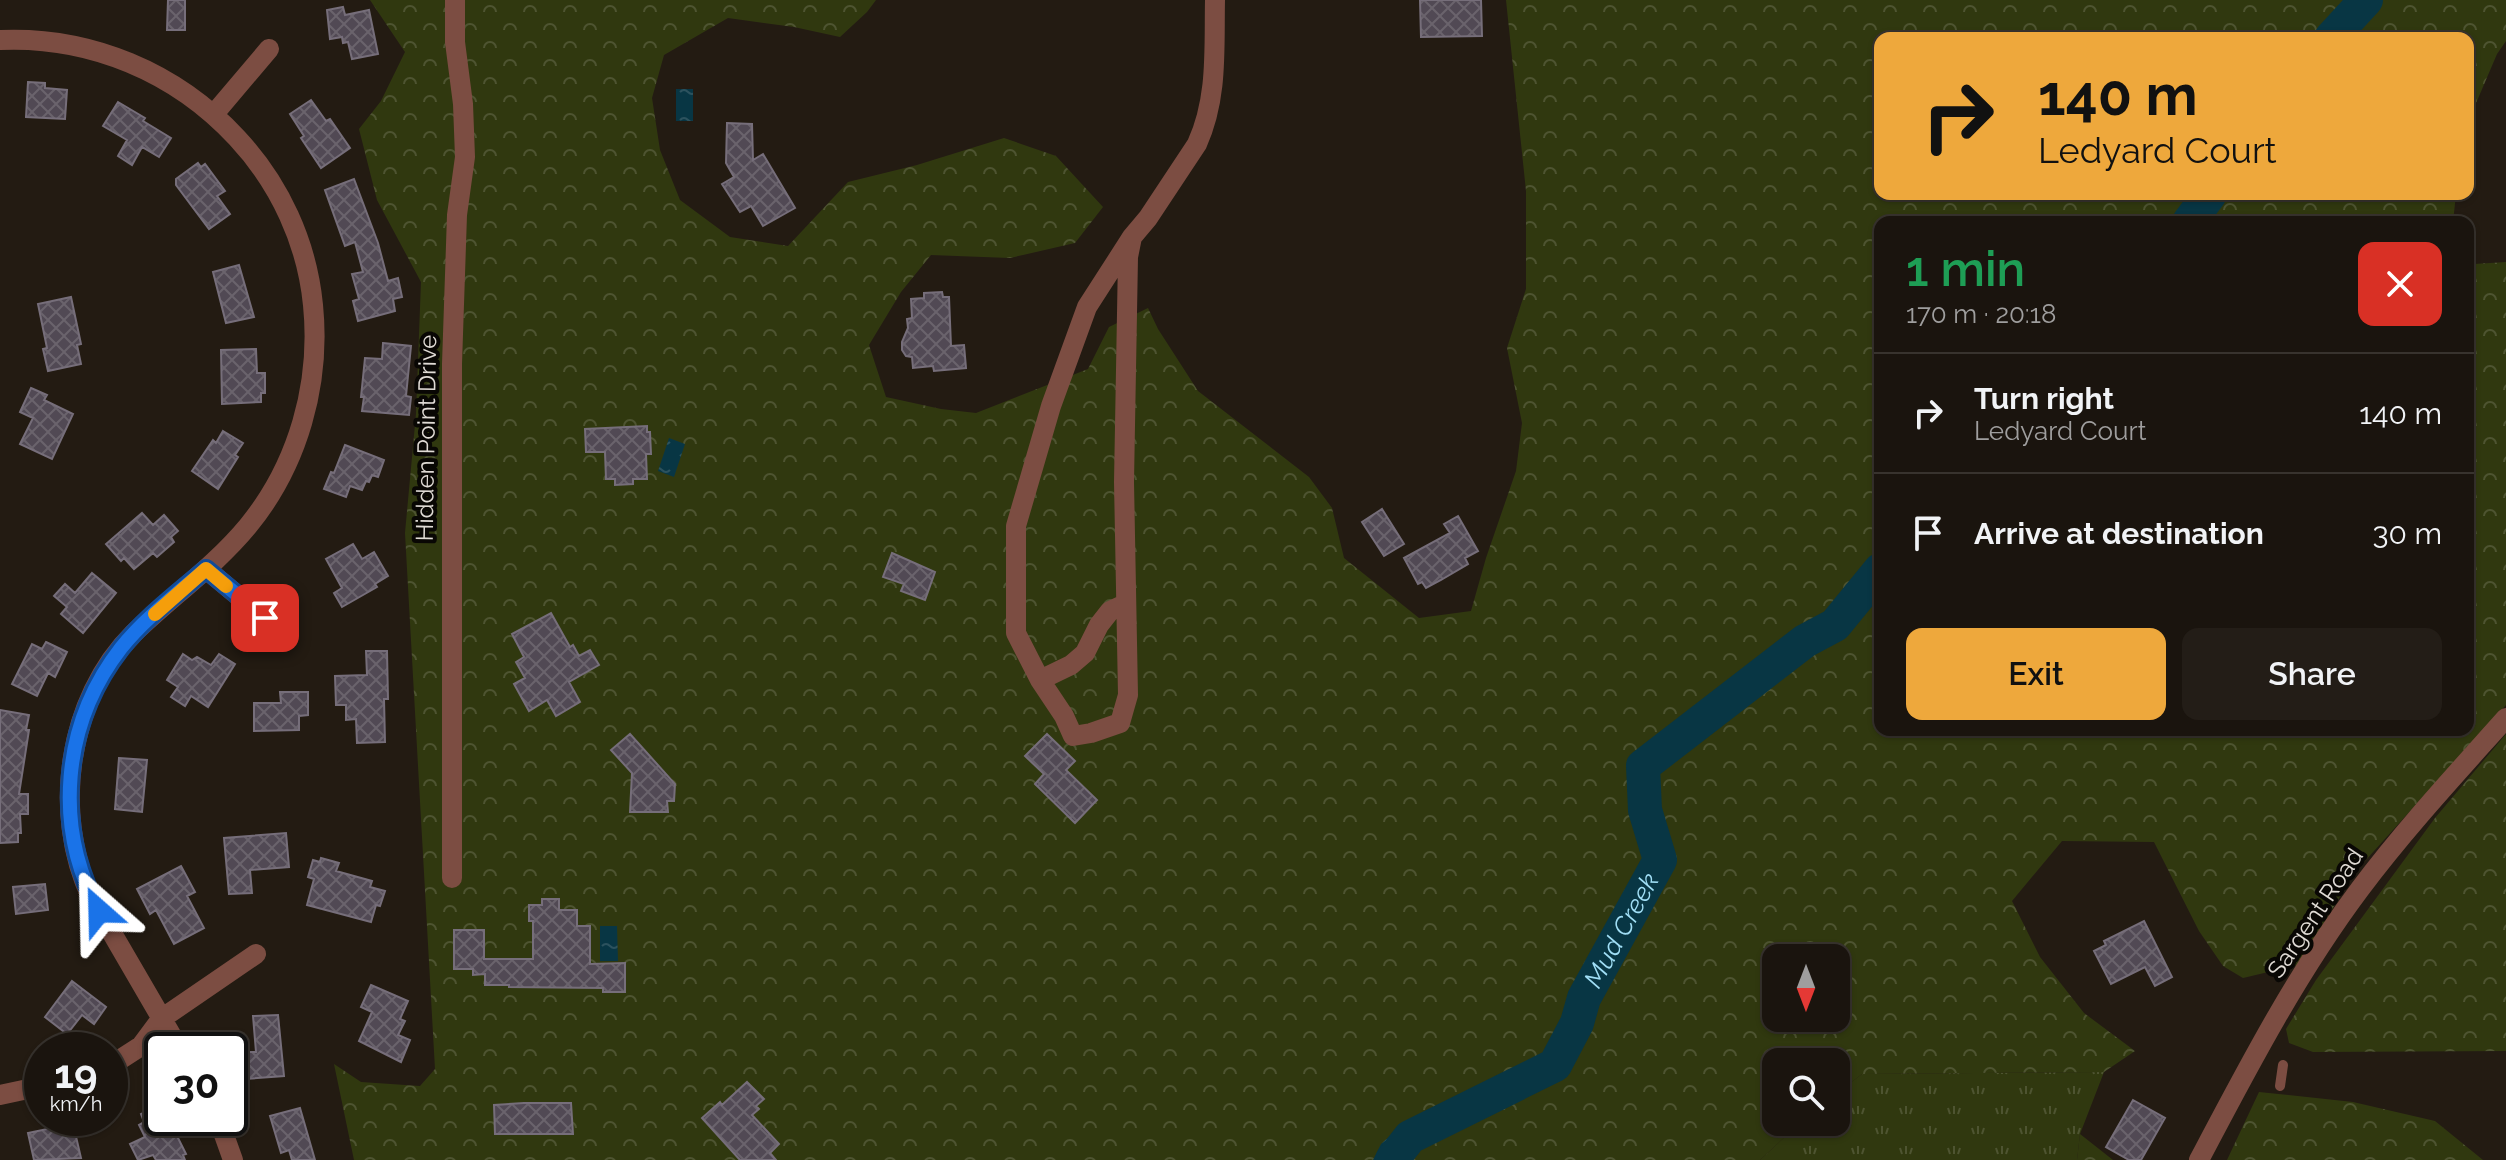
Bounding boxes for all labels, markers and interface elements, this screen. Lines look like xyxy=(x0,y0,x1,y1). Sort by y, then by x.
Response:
text: 140 m xyxy=(2038,62,2198,128)
icon: right xyxy=(1906,64,2010,168)
text: Ledyard Court xyxy=(2038,129,2277,171)
text: 1 min xyxy=(1906,241,2025,297)
button: close xyxy=(2358,242,2442,326)
text: 170 m · 20:18 xyxy=(1906,299,2056,329)
street label: Hidden Point Drive xyxy=(410,335,442,541)
text: Turn right xyxy=(1974,381,2114,416)
icon: right xyxy=(1906,391,1950,435)
text: 140 m xyxy=(2359,396,2442,431)
text: Ledyard Court xyxy=(1974,416,2146,446)
icon: arrive xyxy=(1906,511,1950,555)
text: Arrive at destination xyxy=(1974,516,2264,551)
text: 30 m xyxy=(2372,516,2442,551)
pin xyxy=(231,584,299,652)
icon: arrive xyxy=(243,596,287,640)
button: Exit xyxy=(1906,628,2166,720)
button: Share xyxy=(2182,628,2442,720)
street label: Sargent Road xyxy=(2261,843,2369,983)
water label: Mud Creek xyxy=(1578,868,1665,993)
position arrow xyxy=(57,869,141,953)
north arrow xyxy=(1762,944,1850,1032)
map controls xyxy=(1762,944,1850,1136)
speed limit sign: 30 xyxy=(144,1032,248,1136)
button: search xyxy=(1762,1048,1850,1136)
text: 19 xyxy=(54,1050,98,1097)
text: km/h xyxy=(50,1092,102,1116)

